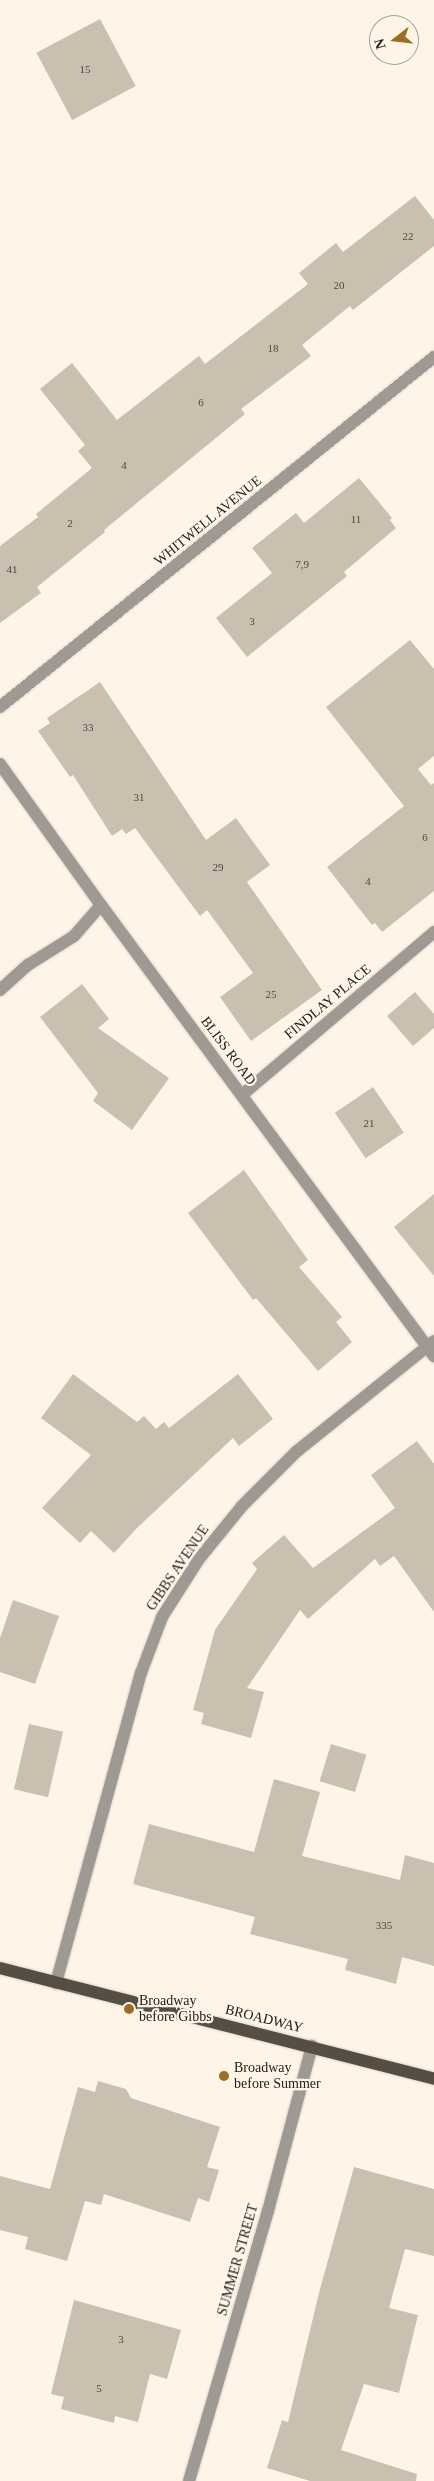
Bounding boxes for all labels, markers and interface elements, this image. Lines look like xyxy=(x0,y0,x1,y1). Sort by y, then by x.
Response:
north arrow xyxy=(369,15,419,65)
text: N xyxy=(371,37,389,51)
house number: 15 xyxy=(80,62,90,76)
house number: 22 xyxy=(402,229,413,243)
house number: 20 xyxy=(334,278,344,292)
house number: 18 xyxy=(268,341,278,355)
house number: 6 xyxy=(198,395,204,409)
house number: 4 xyxy=(121,458,127,472)
street label: WHITWELL AVENUE xyxy=(150,472,266,570)
house number: 11 xyxy=(351,512,361,526)
house number: 2 xyxy=(67,516,73,530)
house number: 7,9 xyxy=(295,557,309,571)
house number: 41 xyxy=(6,562,18,576)
house number: 3 xyxy=(249,614,255,628)
house number: 33 xyxy=(82,720,94,734)
house number: 31 xyxy=(134,790,144,804)
house number: 6 xyxy=(422,830,428,844)
house number: 29 xyxy=(212,860,224,874)
house number: 4 xyxy=(365,874,371,888)
street label: FINDLAY PLACE xyxy=(281,961,375,1043)
house number: 25 xyxy=(266,987,276,1001)
street label: BLISS ROAD xyxy=(197,1013,259,1089)
house number: 21 xyxy=(364,1116,374,1130)
street label: GIBBS AVENUE xyxy=(143,1522,213,1614)
house number: 335 xyxy=(376,1918,392,1932)
place label: Broadway before Gibbs xyxy=(139,1993,212,2025)
street label: BROADWAY xyxy=(223,2001,305,2037)
marker: Broadway before Gibbs xyxy=(123,2003,135,2015)
place label: Broadway before Summer xyxy=(234,2060,321,2092)
marker: Broadway before Summer xyxy=(218,2070,230,2082)
street label: SUMMER STREET xyxy=(214,2202,262,2318)
house number: 3 xyxy=(118,2332,124,2346)
house number: 5 xyxy=(96,2381,102,2395)

